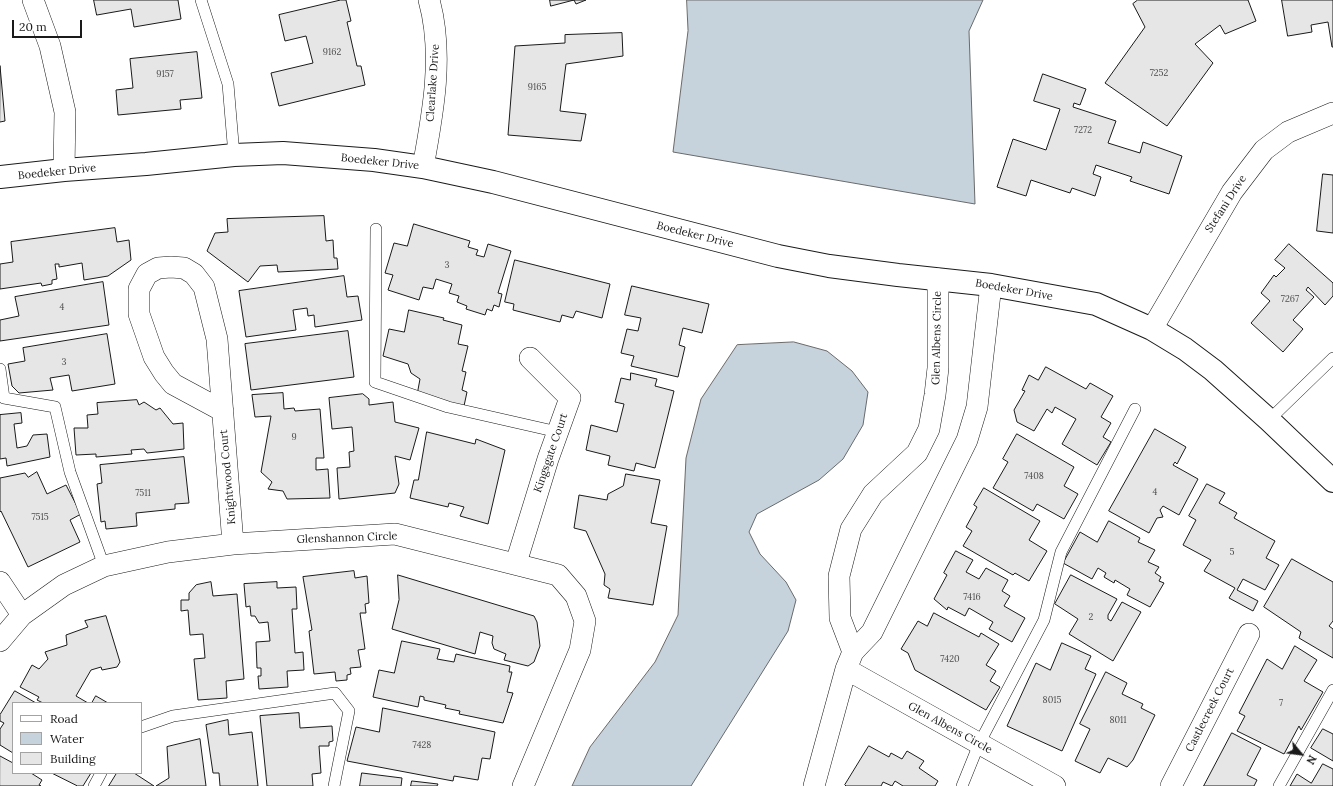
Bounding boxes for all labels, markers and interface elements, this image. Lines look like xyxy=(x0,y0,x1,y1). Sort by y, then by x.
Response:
scale bar xyxy=(14,12,84,38)
text: 20 m xyxy=(19,19,47,34)
street label: Clearlake Drive xyxy=(424,44,442,122)
house number: 9162 xyxy=(323,47,341,57)
house number: 7252 xyxy=(1150,68,1168,78)
house number: 9157 xyxy=(156,69,174,79)
house number: 9165 xyxy=(528,82,546,92)
house number: 7272 xyxy=(1074,125,1092,135)
street label: Boedeker Drive xyxy=(340,151,420,173)
street label: Boedeker Drive xyxy=(17,161,97,183)
street label: Stefani Drive xyxy=(1202,173,1250,235)
street label: Boedeker Drive xyxy=(655,219,735,251)
house number: 3 xyxy=(444,260,450,270)
street label: Boedeker Drive xyxy=(974,277,1054,303)
street label: Glen Albens Circle xyxy=(930,291,944,385)
house number: 7267 xyxy=(1281,294,1299,304)
house number: 4 xyxy=(60,302,64,312)
house number: 3 xyxy=(61,357,67,367)
street label: Kingsgate Court xyxy=(531,412,571,494)
street label: Knightwood Court xyxy=(217,429,239,525)
house number: 9 xyxy=(291,432,297,442)
house number: 7408 xyxy=(1024,471,1044,481)
house number: 4 xyxy=(1153,487,1157,497)
house number: 7511 xyxy=(135,488,151,498)
house number: 7515 xyxy=(31,512,49,522)
street label: Glenshannon Circle xyxy=(296,530,398,546)
house number: 5 xyxy=(1230,547,1234,557)
house number: 7416 xyxy=(963,592,981,602)
house number: 2 xyxy=(1089,612,1093,622)
house number: 7420 xyxy=(940,654,960,664)
street label: Castlecreek Court xyxy=(1183,666,1237,754)
house number: 8015 xyxy=(1043,695,1061,705)
house number: 7 xyxy=(1279,698,1283,708)
street label: Glen Albens Circle xyxy=(906,699,994,757)
legend xyxy=(12,702,142,774)
text: Road xyxy=(50,711,78,726)
house number: 8011 xyxy=(1109,715,1127,725)
text: Water xyxy=(50,731,84,746)
north arrow xyxy=(1281,734,1321,774)
house number: 7428 xyxy=(413,740,431,750)
text: Building xyxy=(50,751,96,766)
text: N xyxy=(1303,753,1320,767)

